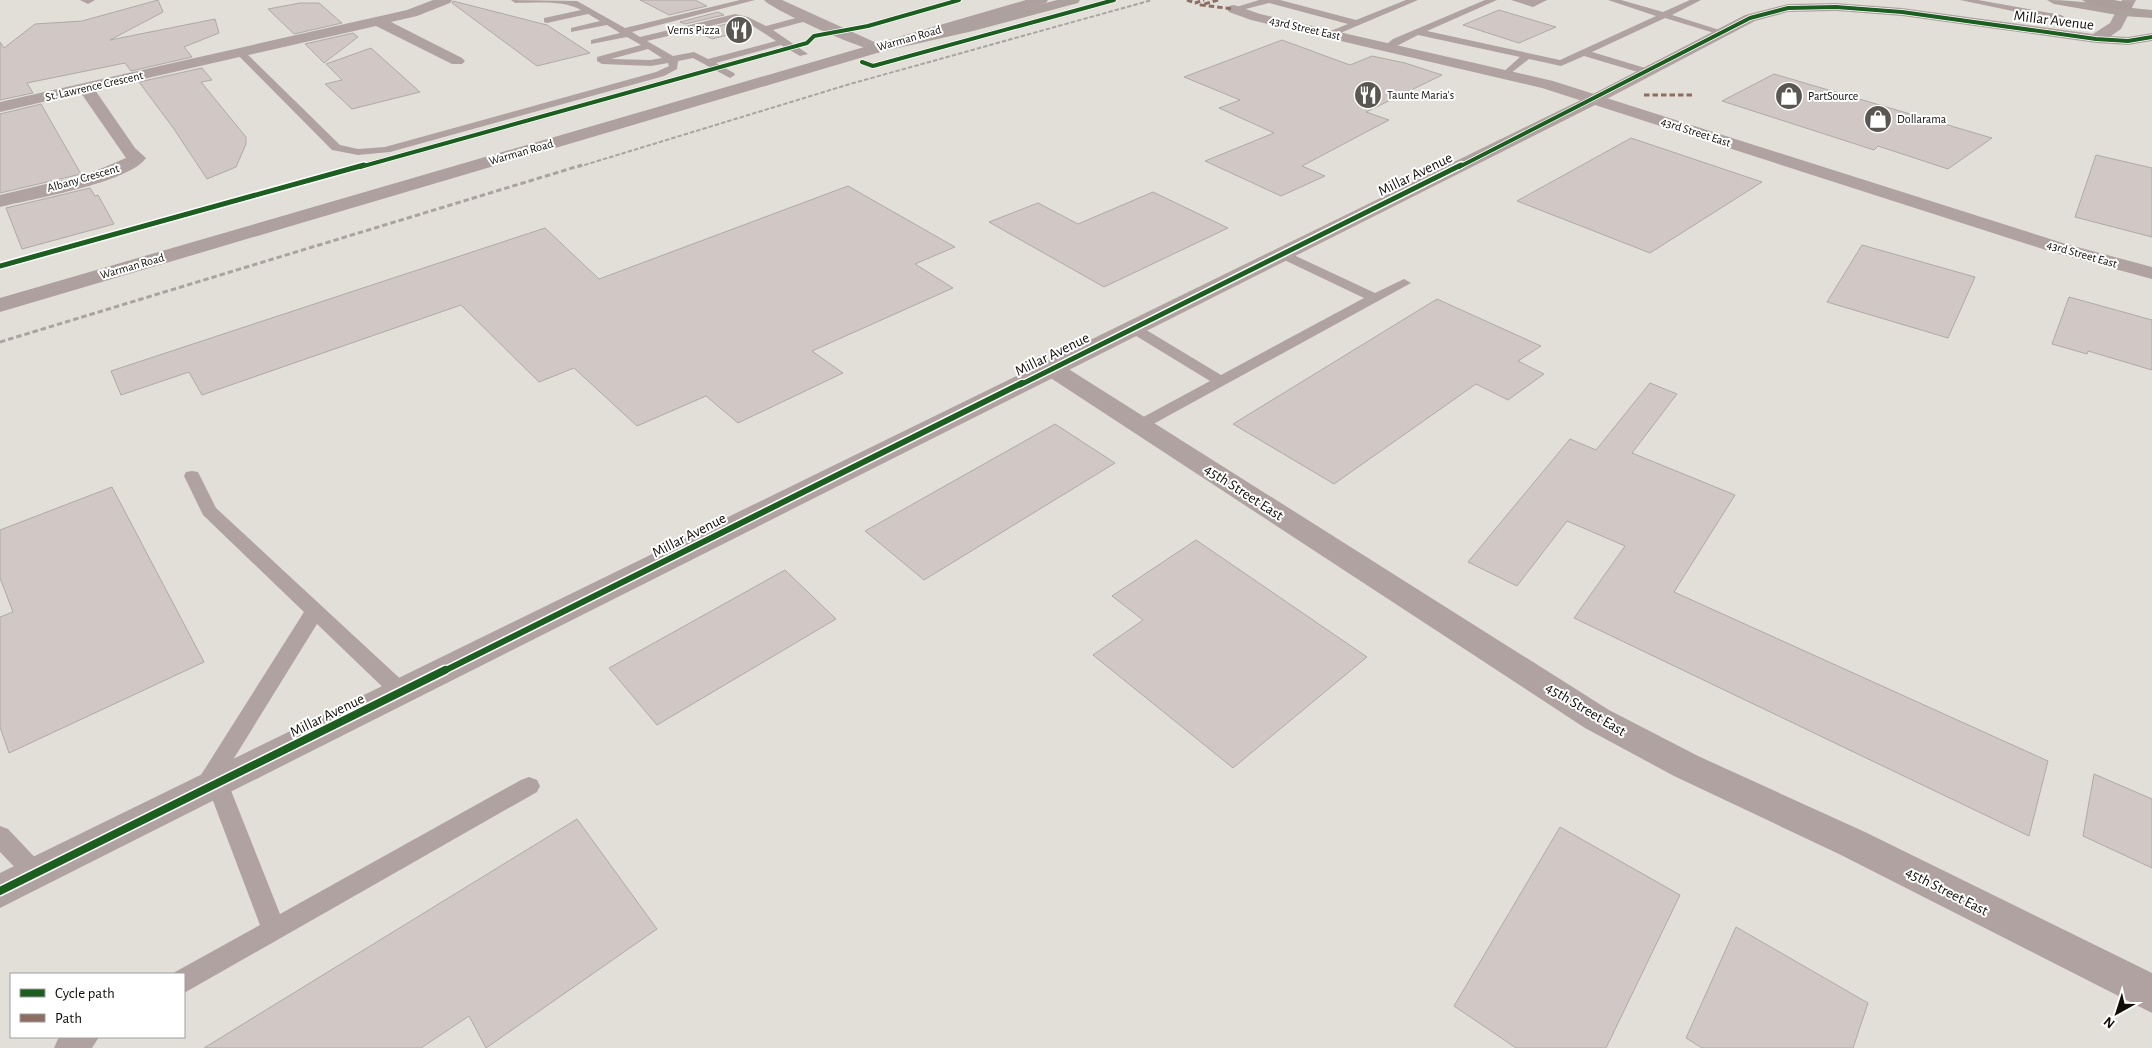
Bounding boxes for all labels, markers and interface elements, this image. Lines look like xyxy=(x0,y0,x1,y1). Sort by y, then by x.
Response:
street label: Millar Avenue xyxy=(2013,8,2095,33)
street label: 43rd Street East xyxy=(1268,14,1342,42)
restaurant icon: Verns Pizza xyxy=(724,15,754,45)
street label: Warman Road xyxy=(875,23,943,53)
place label: Verns Pizza xyxy=(667,24,720,36)
street label: St. Lawrence Crescent xyxy=(44,69,144,103)
restaurant icon: Taunte Maria's xyxy=(1353,80,1383,110)
shop icon: PartSource xyxy=(1774,81,1804,111)
place label: Taunte Maria's xyxy=(1387,89,1454,101)
place label: PartSource xyxy=(1808,90,1858,102)
shop icon: Dollarama xyxy=(1863,104,1893,134)
place label: Dollarama xyxy=(1897,113,1947,125)
street label: 43rd Street East xyxy=(1660,115,1732,149)
street label: Warman Road xyxy=(487,137,555,167)
street label: Millar Avenue xyxy=(1376,150,1455,199)
street label: Albany Crescent xyxy=(46,162,121,195)
street label: 43rd Street East xyxy=(2046,238,2119,270)
street label: Warman Road xyxy=(98,251,166,281)
street label: Millar Avenue xyxy=(1013,330,1092,379)
street label: 45th Street East xyxy=(1202,461,1286,523)
street label: Millar Avenue xyxy=(650,510,729,560)
street label: 45th Street East xyxy=(1543,680,1629,739)
street label: Millar Avenue xyxy=(288,691,367,740)
street label: 45th Street East xyxy=(1903,864,1991,919)
legend xyxy=(10,973,185,1038)
text: Cycle path xyxy=(55,986,115,1001)
north arrow xyxy=(2092,988,2142,1038)
text: Path xyxy=(55,1011,82,1026)
text: N xyxy=(2101,1014,2118,1031)

